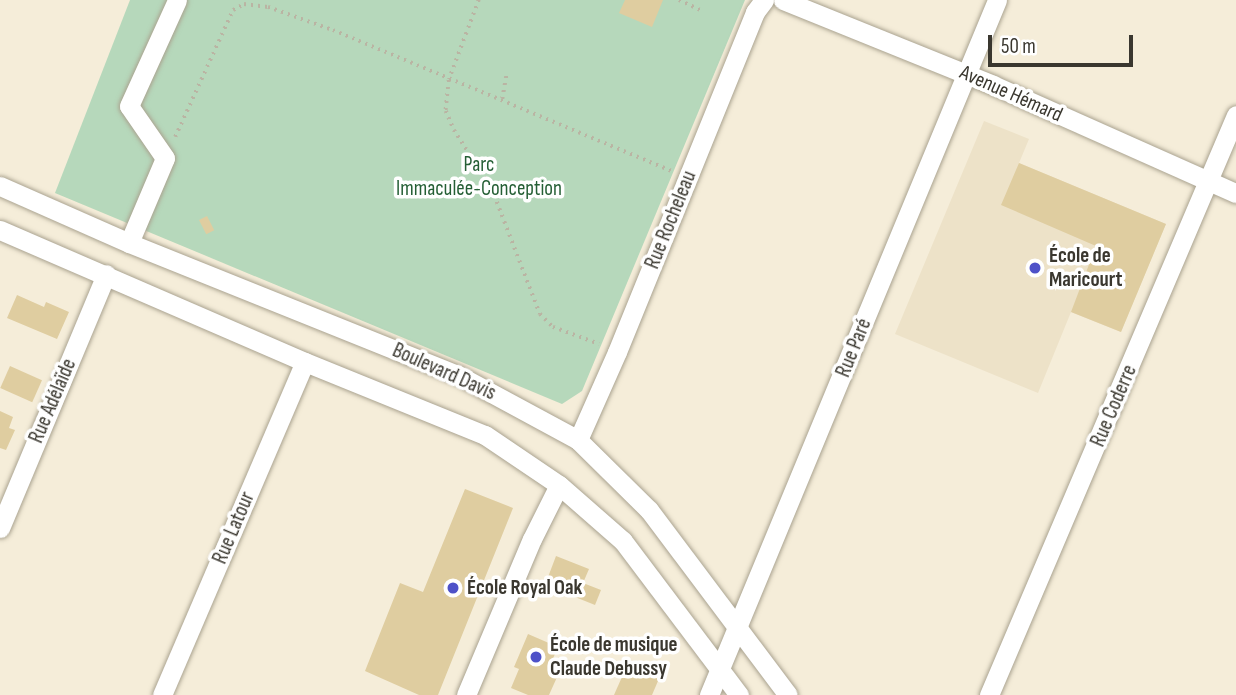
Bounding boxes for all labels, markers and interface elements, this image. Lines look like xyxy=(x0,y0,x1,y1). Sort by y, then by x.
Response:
scale bar xyxy=(991,21,1136,65)
text: 50 m xyxy=(1001,34,1036,59)
street label: Avenue Hémard xyxy=(956,60,1066,128)
park label: Parc Immaculée-Conception xyxy=(396,152,562,202)
street label: Rue Rocheleau xyxy=(640,167,702,273)
place label: École de Maricourt xyxy=(1049,243,1123,293)
marker: École de Maricourt xyxy=(1027,260,1043,276)
street label: Rue Paré xyxy=(831,315,877,381)
street label: Boulevard Davis xyxy=(388,338,500,406)
street label: Rue Adélaïde xyxy=(24,355,82,447)
street label: Rue Coderre xyxy=(1086,361,1142,451)
street label: Rue Latour xyxy=(208,488,260,568)
place label: École Royal Oak xyxy=(467,575,582,601)
marker: École Royal Oak xyxy=(445,580,461,596)
place label: École de musique Claude Debussy xyxy=(550,632,678,682)
marker: École de musique Claude Debussy xyxy=(528,649,544,665)

